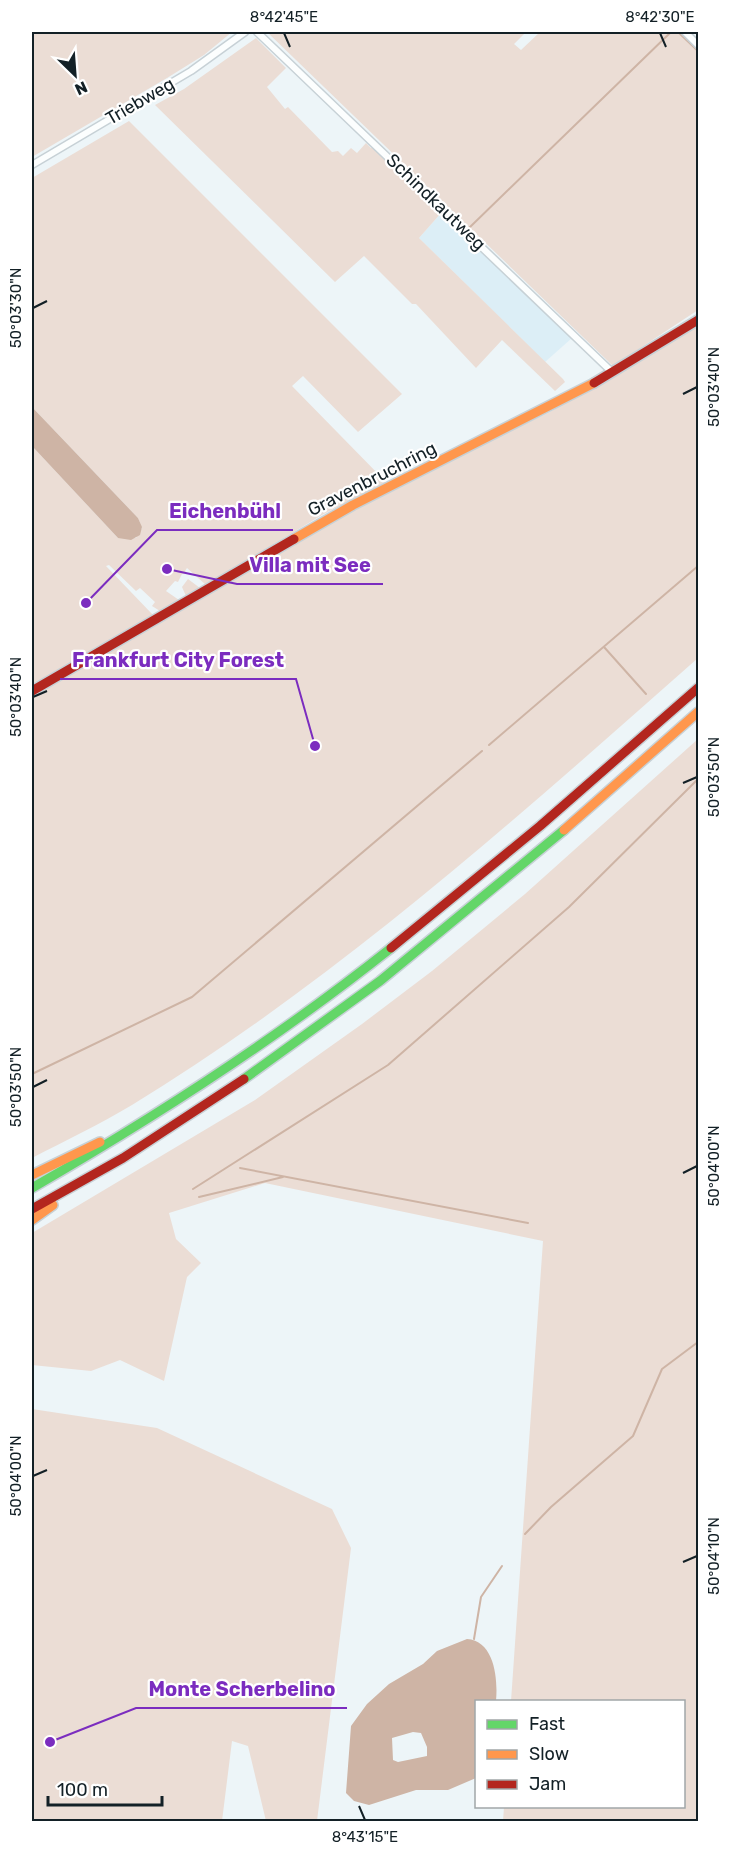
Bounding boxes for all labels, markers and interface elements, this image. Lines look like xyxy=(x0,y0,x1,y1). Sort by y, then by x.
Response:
text: 8°42'45"E xyxy=(250,8,318,26)
text: 8°42'30"E xyxy=(625,8,695,26)
north arrow xyxy=(45,45,105,105)
street label: Triebweg xyxy=(102,73,178,129)
text: N xyxy=(72,77,90,99)
street label: Schindkautweg xyxy=(382,149,490,255)
text: 50°03'30"N xyxy=(7,268,25,348)
text: 50°03'40"N xyxy=(705,347,723,427)
street label: Gravenbruchring xyxy=(304,437,440,521)
callout: Eichenbühl xyxy=(157,492,293,530)
text: Eichenbühl xyxy=(169,499,281,523)
callout: Villa mit See xyxy=(237,546,383,584)
text: Villa mit See xyxy=(249,553,371,577)
callout: Frankfurt City Forest xyxy=(60,641,296,679)
text: Frankfurt City Forest xyxy=(72,648,284,672)
text: 50°03'40"N xyxy=(7,657,25,737)
text: 50°03'50"N xyxy=(705,737,723,817)
text: 50°03'50"N xyxy=(7,1047,25,1127)
text: 50°04'00"N xyxy=(705,1125,723,1207)
text: 50°04'00"N xyxy=(7,1435,25,1517)
text: 50°04'10"N xyxy=(705,1517,723,1595)
callout: Monte Scherbelino xyxy=(136,1670,347,1708)
text: Monte Scherbelino xyxy=(148,1677,336,1701)
legend xyxy=(475,1700,685,1808)
text: Fast xyxy=(529,1713,565,1735)
text: Slow xyxy=(529,1743,569,1765)
scale bar xyxy=(48,1769,162,1807)
text: Jam xyxy=(529,1773,566,1795)
text: 100 m xyxy=(57,1779,108,1801)
text: 8°43'15"E xyxy=(332,1828,398,1846)

